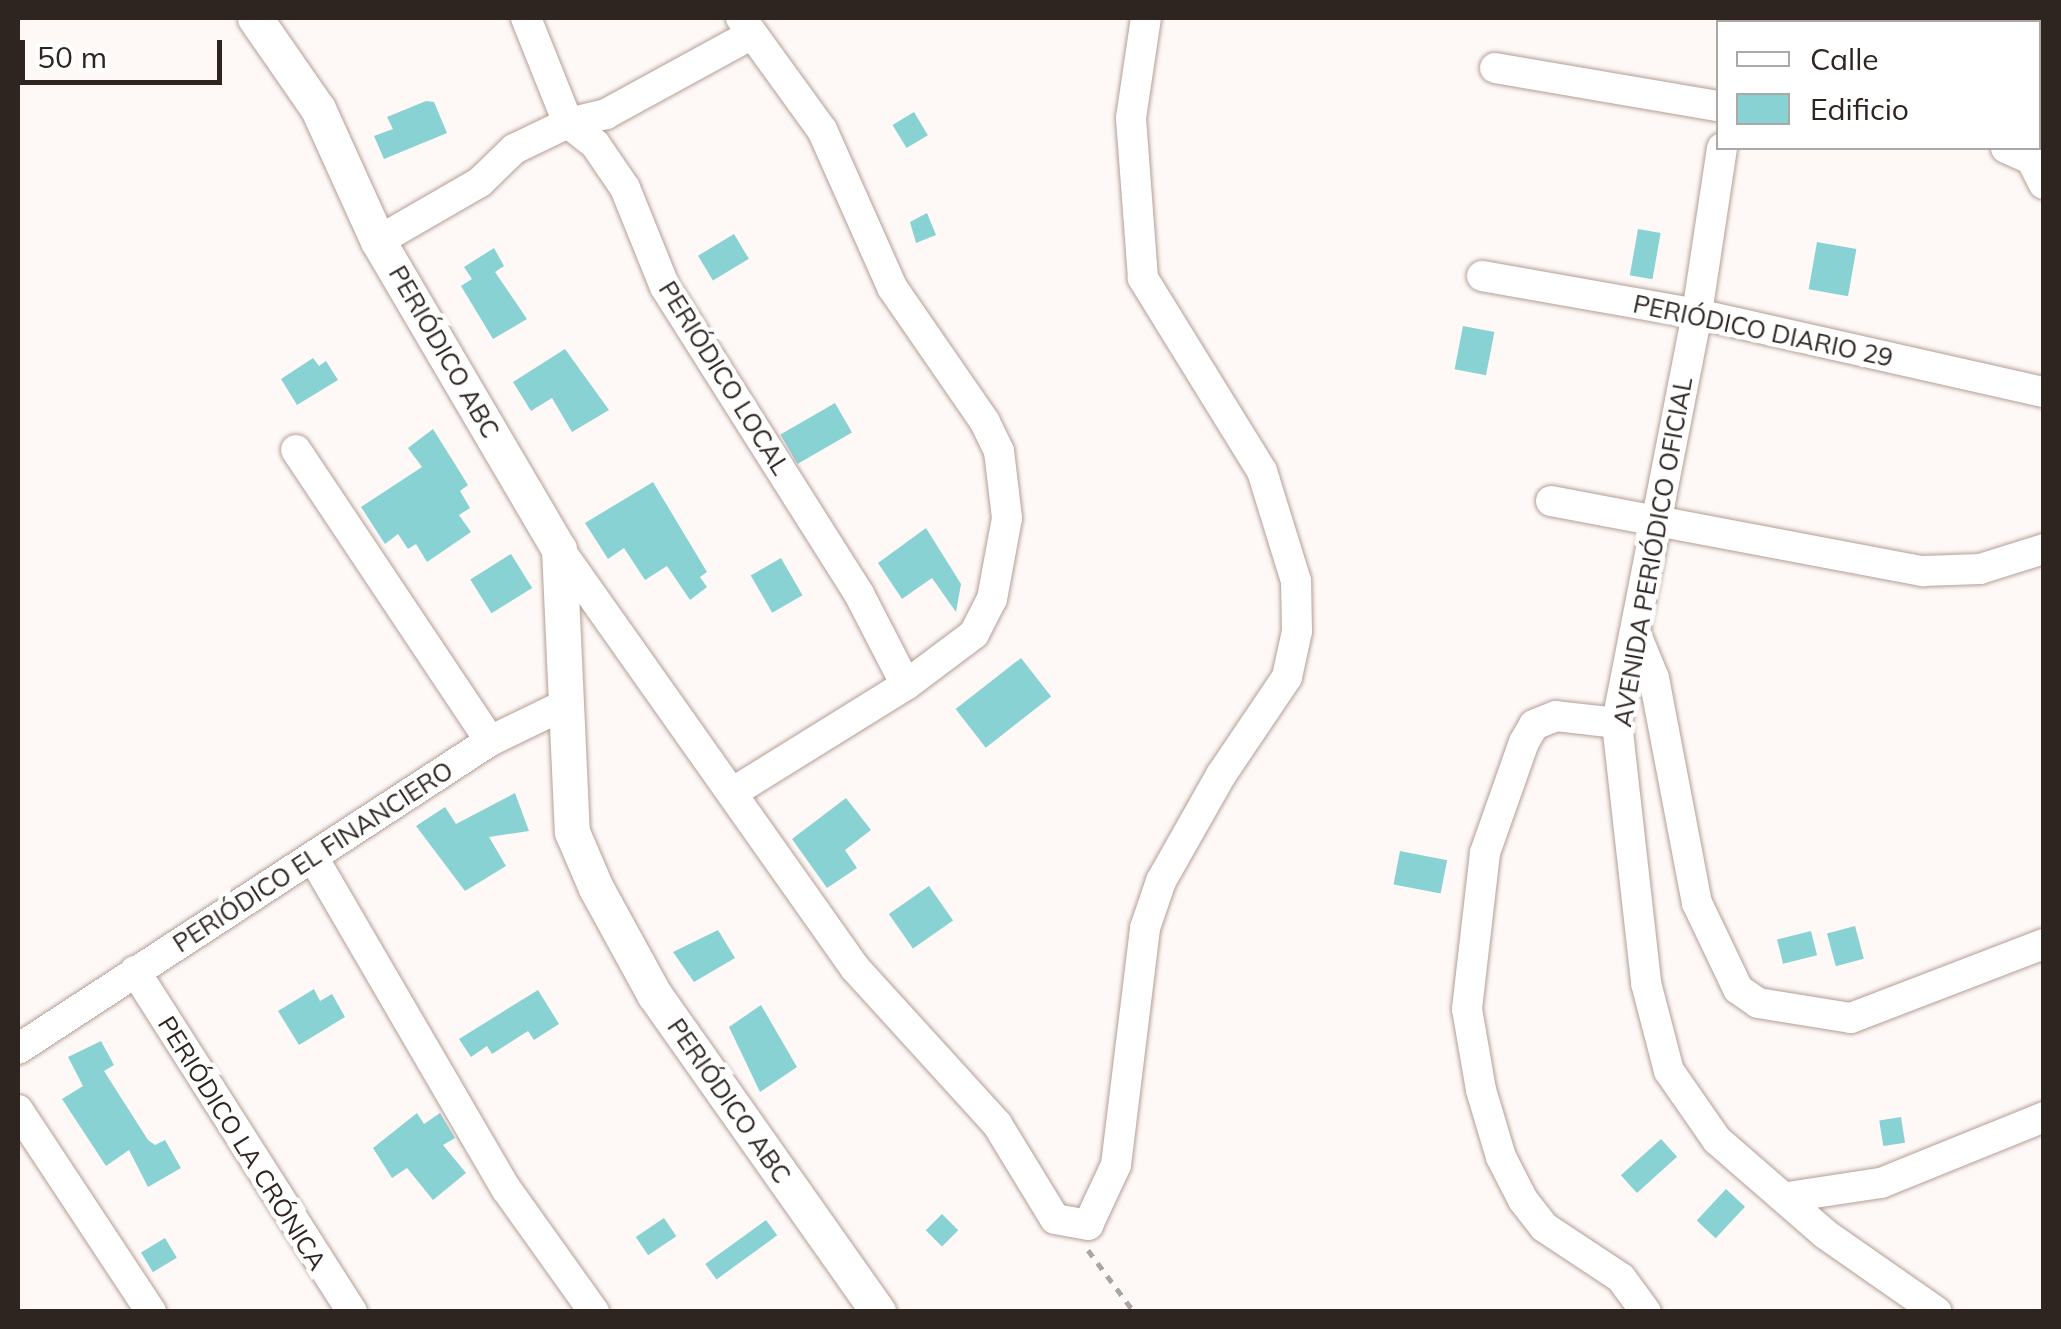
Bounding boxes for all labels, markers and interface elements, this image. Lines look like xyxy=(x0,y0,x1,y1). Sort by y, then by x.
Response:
scale bar xyxy=(25,20,228,82)
legend xyxy=(1716,20,2041,150)
text: 50 m xyxy=(37,38,107,76)
text: Calle xyxy=(1810,40,1879,78)
text: Edificio xyxy=(1810,90,1909,128)
street label: PERIÓDICO ABC xyxy=(382,260,506,444)
street label: PERIÓDICO LOCAL xyxy=(652,276,796,480)
street label: PERIÓDICO DIARIO 29 xyxy=(1630,289,1896,373)
street label: AVENIDA PERIÓDICO OFICIAL xyxy=(1607,375,1699,729)
street label: PERIÓDICO EL FINANCIERO xyxy=(168,755,458,959)
street label: PERIÓDICO LA CRÓNICA xyxy=(152,1011,332,1275)
street label: PERIÓDICO ABC xyxy=(661,1013,797,1189)

